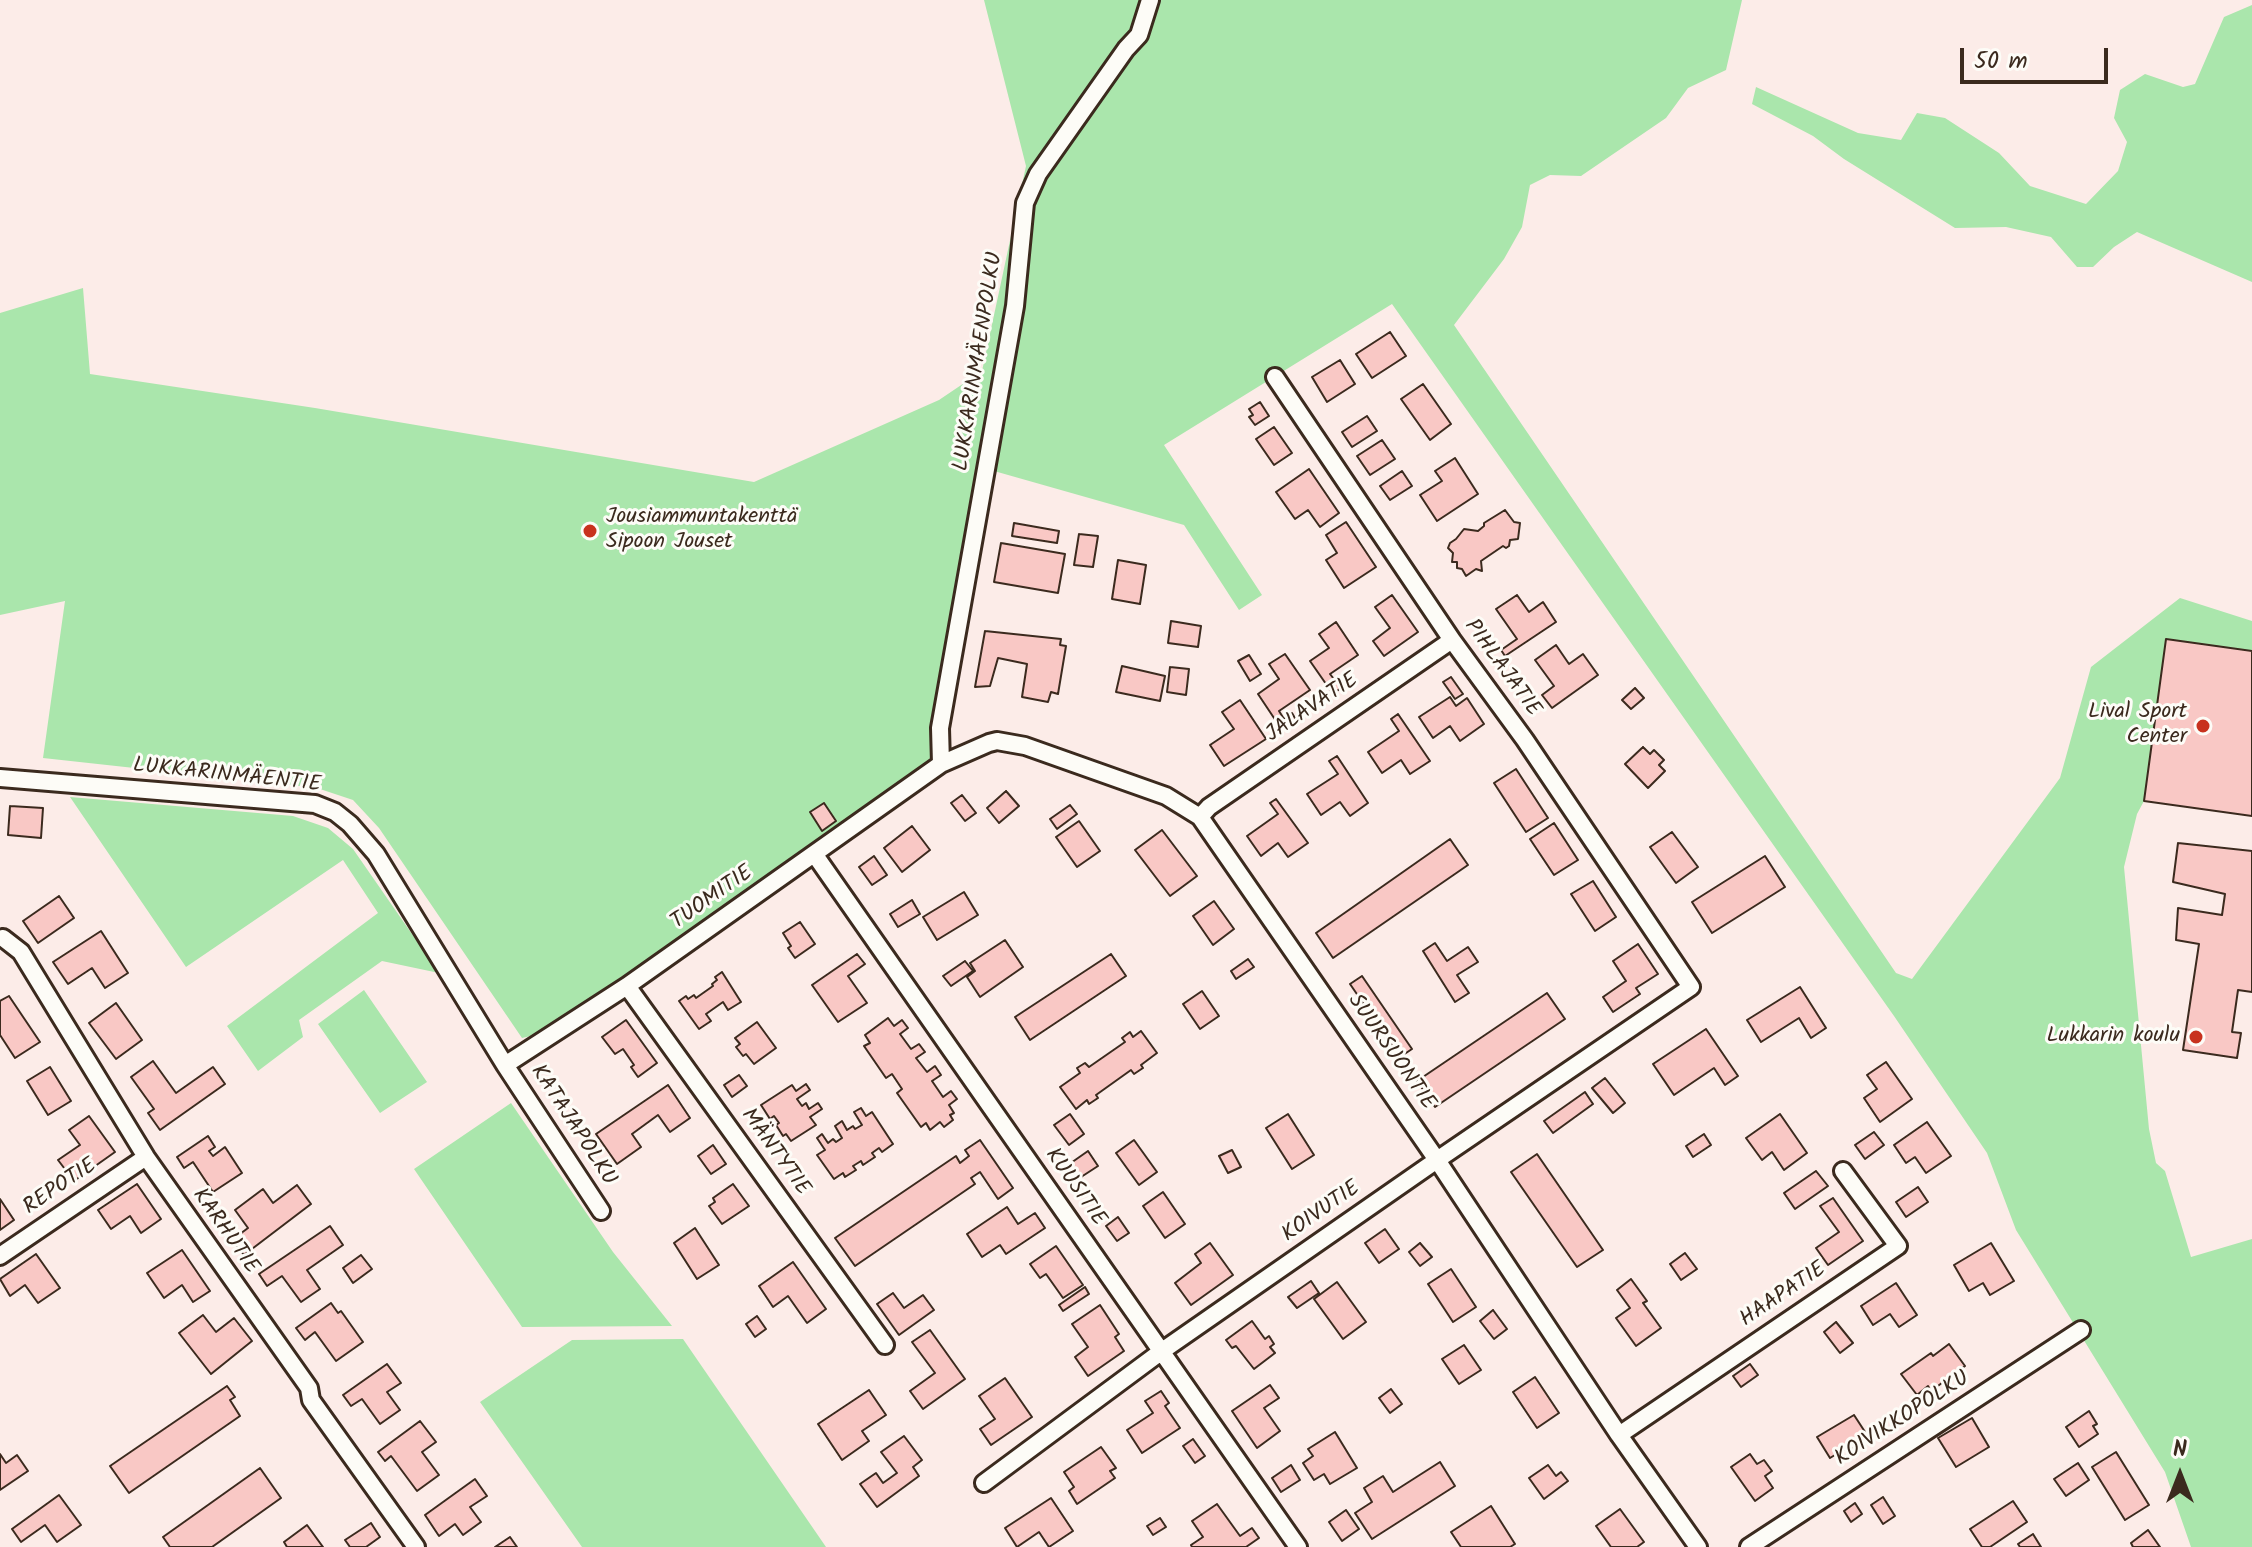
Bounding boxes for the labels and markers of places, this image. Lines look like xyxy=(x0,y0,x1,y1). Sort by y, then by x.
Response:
place label: Jousiammuntakenttä Sipoon Jouset xyxy=(606,505,797,556)
marker: Jousiammuntakenttä Sipoon Jouset xyxy=(581,522,599,540)
place label: Lival Sport Center xyxy=(2088,700,2187,752)
marker: Lival Sport Center xyxy=(2194,717,2212,735)
place label: Lukkarin koulu xyxy=(2047,1024,2180,1050)
marker: Lukkarin koulu xyxy=(2187,1028,2205,1046)

